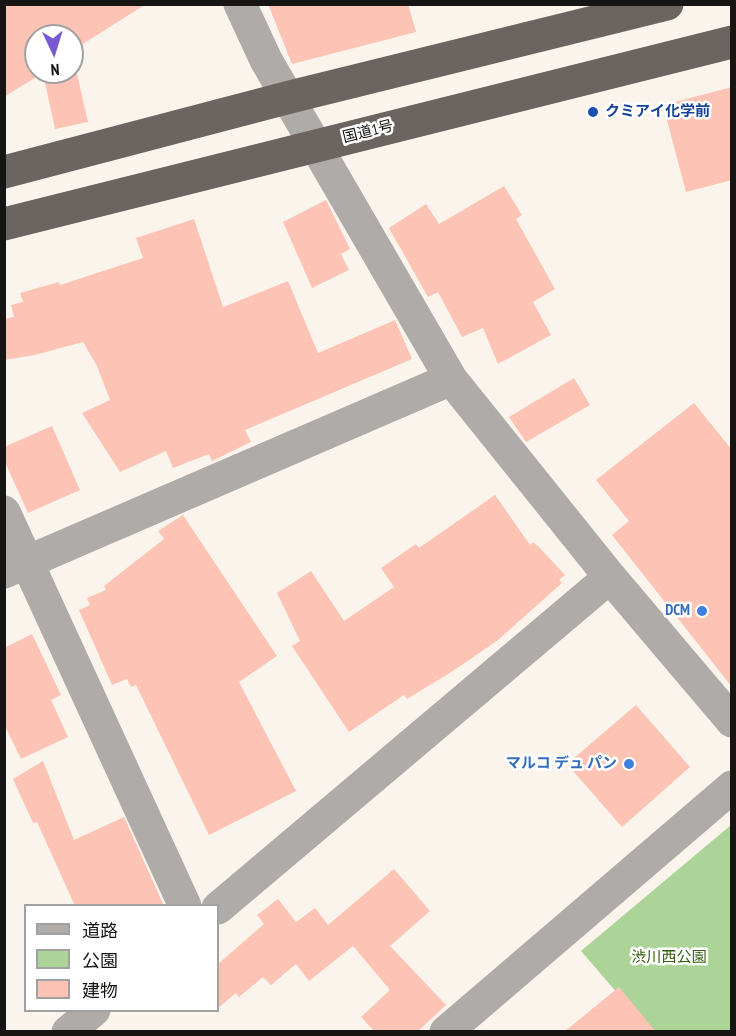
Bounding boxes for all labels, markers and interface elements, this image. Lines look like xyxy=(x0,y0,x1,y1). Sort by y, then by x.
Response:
north arrow xyxy=(24,24,84,84)
text: N xyxy=(50,60,60,80)
place label: クミアイ化学前 xyxy=(605,103,710,121)
marker: クミアイ化学前 xyxy=(586,105,600,119)
street label: 国道1号 xyxy=(341,117,395,147)
place label: DCM xyxy=(665,602,690,620)
marker: DCM xyxy=(695,604,709,618)
place label: マルコ デュ パン xyxy=(506,755,617,773)
marker: マルコ デュ パン xyxy=(622,757,636,771)
legend xyxy=(24,904,219,1012)
text: 道路 xyxy=(82,919,118,942)
text: 公園 xyxy=(82,949,118,972)
park label: 渋川西公園 xyxy=(632,949,706,967)
text: 建物 xyxy=(82,979,118,1002)

